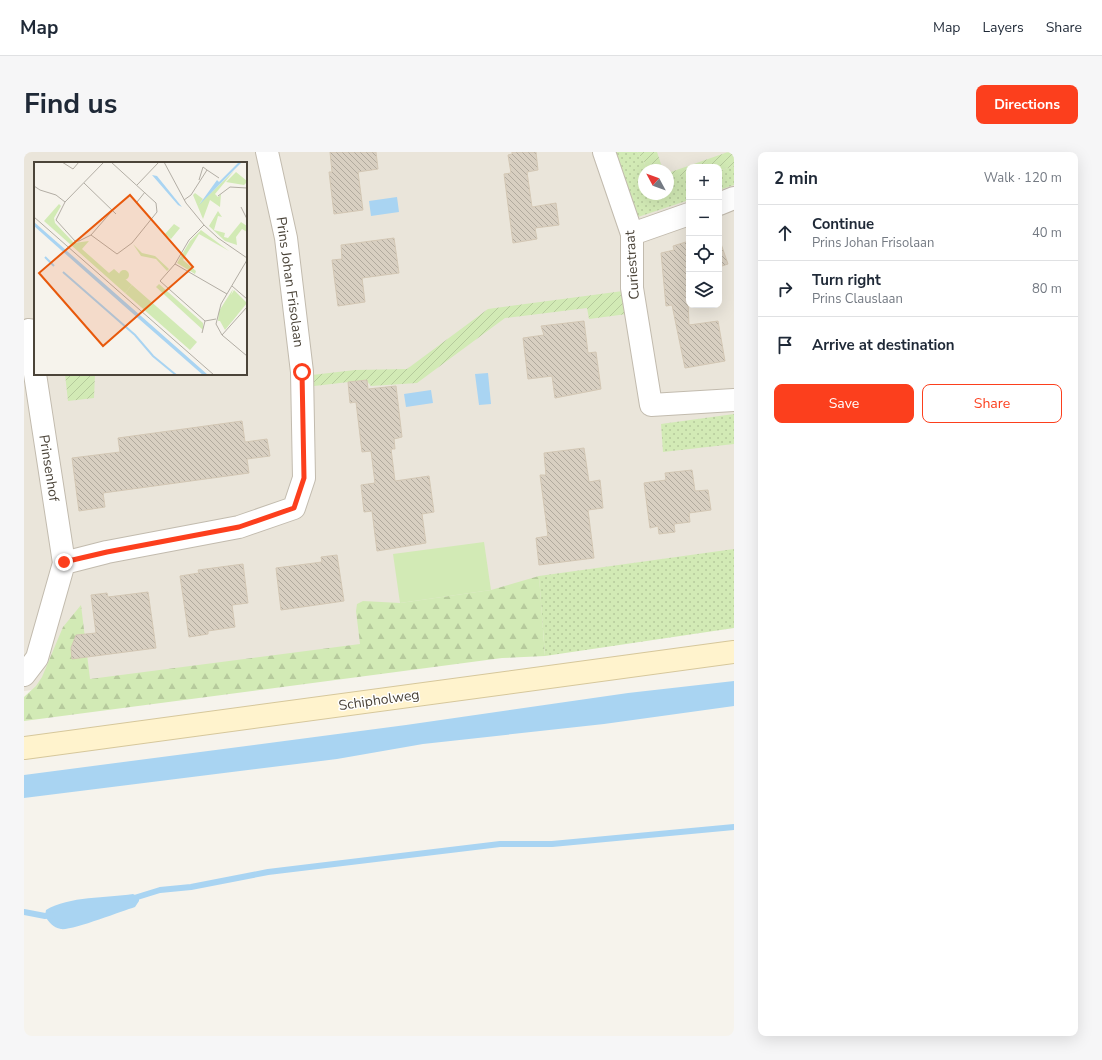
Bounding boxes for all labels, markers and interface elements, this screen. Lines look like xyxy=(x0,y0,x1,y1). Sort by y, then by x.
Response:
text: Map xyxy=(20,15,58,41)
text: Map xyxy=(933,18,960,37)
text: Layers xyxy=(982,18,1024,37)
text: Share xyxy=(1046,18,1082,37)
text: Find us xyxy=(24,85,118,123)
button: Directions xyxy=(976,85,1078,124)
inset map xyxy=(34,162,247,375)
north arrow xyxy=(638,164,674,200)
map controls xyxy=(686,164,722,308)
button: + xyxy=(686,164,722,200)
text: 2 min xyxy=(774,167,818,190)
text: Walk · 120 m xyxy=(984,169,1062,187)
button: − xyxy=(686,200,722,236)
text: Continue xyxy=(812,214,874,234)
street label: Prins Johan Frisolaan xyxy=(271,215,309,349)
icon: ahead xyxy=(774,222,796,244)
text: 40 m xyxy=(1032,224,1062,242)
street label: Curiestraat xyxy=(620,230,644,300)
text: Prins Johan Frisolaan xyxy=(812,234,934,252)
button: locate xyxy=(686,236,722,272)
text: Turn right xyxy=(812,270,881,290)
button: layers xyxy=(686,272,722,308)
icon: right xyxy=(774,278,796,300)
text: 80 m xyxy=(1032,280,1062,298)
text: Prins Clauslaan xyxy=(812,290,903,308)
icon: arrive xyxy=(774,334,796,356)
text: Arrive at destination xyxy=(812,335,955,355)
route start xyxy=(293,363,311,381)
button: Save xyxy=(774,384,914,423)
button: Share xyxy=(922,384,1062,423)
street label: Prinsenhof xyxy=(34,433,64,503)
route end xyxy=(55,553,73,571)
street label: Schipholweg xyxy=(337,685,421,715)

